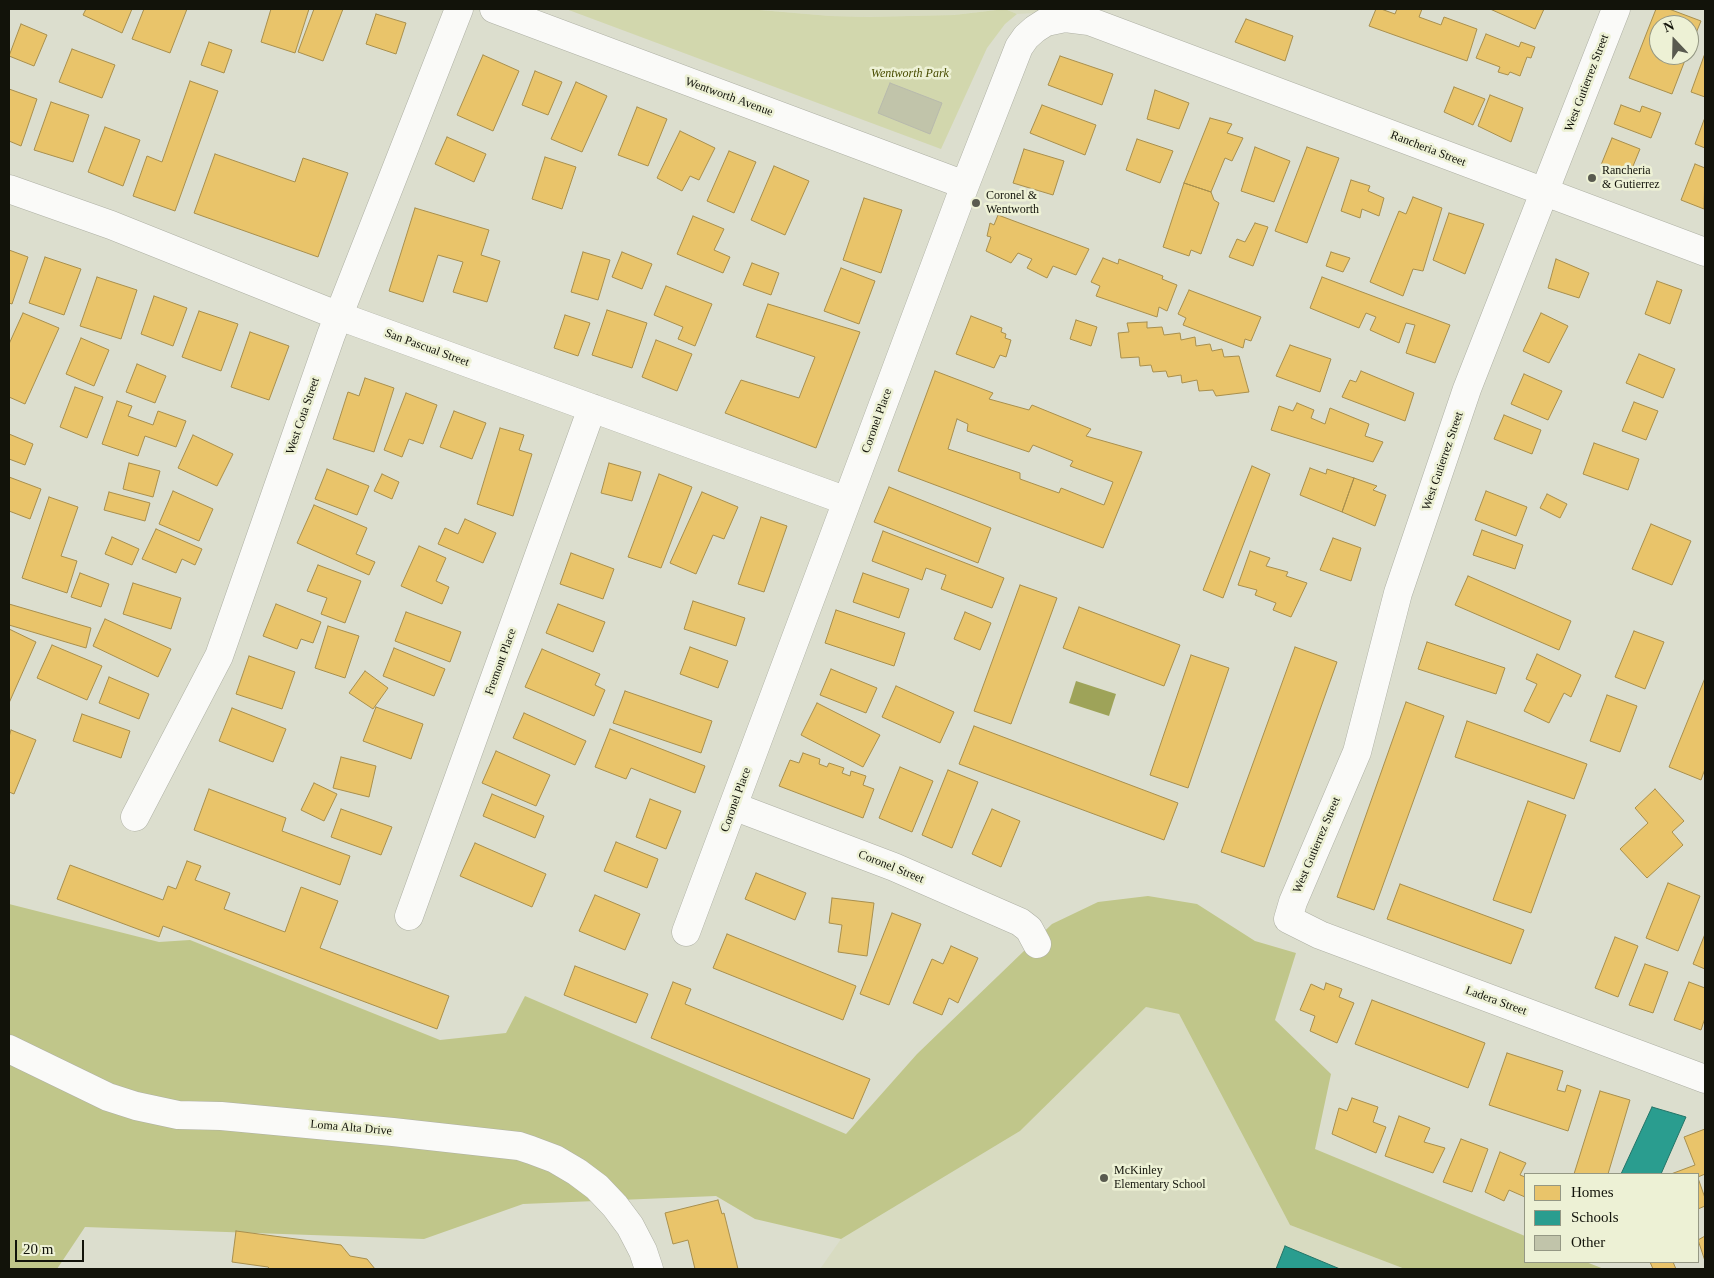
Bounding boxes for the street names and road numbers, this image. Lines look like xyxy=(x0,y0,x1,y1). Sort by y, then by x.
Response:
street label: West Gutierrez Street xyxy=(1562,32,1612,134)
street label: Wentworth Avenue xyxy=(683,74,775,120)
street label: Rancheria Street xyxy=(1388,128,1468,170)
street label: San Pascual Street xyxy=(383,326,471,370)
street label: West Cota Street xyxy=(283,376,323,456)
street label: Coronel Place xyxy=(859,387,895,455)
street label: West Gutierrez Street xyxy=(1419,410,1467,512)
street label: Fremont Place xyxy=(482,627,520,697)
street label: Coronel Place xyxy=(718,766,754,834)
street label: West Gutierrez Street xyxy=(1290,795,1344,895)
street label: Coronel Street xyxy=(856,847,926,887)
street label: Ladera Street xyxy=(1463,983,1529,1019)
street label: Loma Alta Drive xyxy=(310,1117,392,1139)

